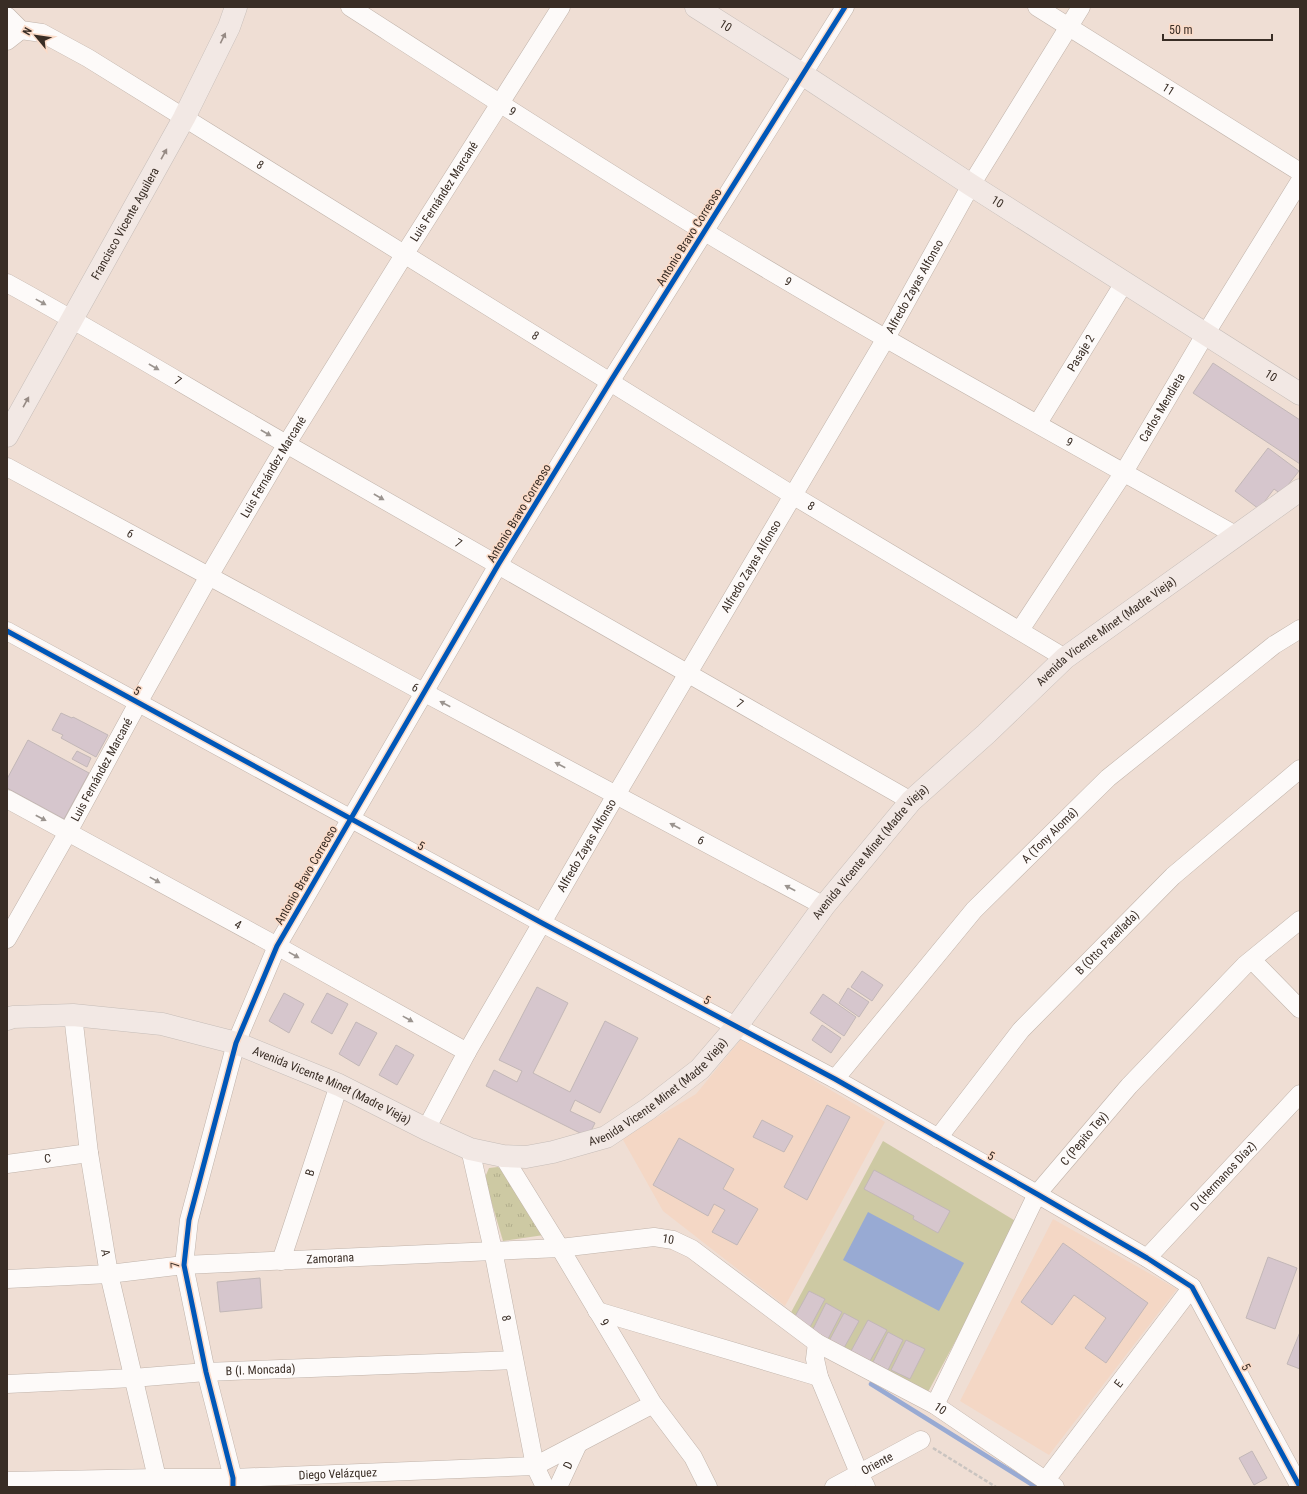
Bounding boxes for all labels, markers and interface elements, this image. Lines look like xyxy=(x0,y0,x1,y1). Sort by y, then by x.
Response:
north arrow xyxy=(16,16,56,56)
scale bar xyxy=(1163,16,1272,42)
street label: 10 xyxy=(717,17,734,35)
text: 50 m xyxy=(1169,23,1193,37)
text: N xyxy=(20,25,35,37)
one-way arrow xyxy=(220,33,226,44)
street label: 11 xyxy=(1160,80,1177,98)
street label: 9 xyxy=(506,104,519,119)
street label: Luis Fernández Marcané xyxy=(407,139,481,244)
one-way arrow xyxy=(161,148,168,160)
street label: 8 xyxy=(254,157,266,172)
street label: Francisco Vicente Aguilera xyxy=(88,165,162,282)
street label: Antonio Bravo Correoso xyxy=(653,186,725,288)
street label: 10 xyxy=(989,193,1006,211)
street label: Alfredo Zayas Alfonso xyxy=(883,237,946,336)
street label: 9 xyxy=(782,274,794,289)
one-way arrow xyxy=(35,298,47,305)
street label: 8 xyxy=(529,328,542,343)
street label: Pasaje 2 xyxy=(1064,332,1098,374)
one-way arrow xyxy=(148,363,160,370)
street label: 10 xyxy=(1262,366,1280,385)
street label: Carlos Mendieta xyxy=(1136,370,1188,444)
street label: 7 xyxy=(172,373,184,388)
one-way arrow xyxy=(22,396,29,408)
street label: Luis Fernández Marcané xyxy=(238,414,309,520)
one-way arrow xyxy=(260,429,272,436)
street label: 9 xyxy=(1063,435,1075,450)
street label: Antonio Bravo Correoso xyxy=(484,461,554,565)
one-way arrow xyxy=(373,494,385,501)
street label: 8 xyxy=(805,499,817,514)
street label: Alfredo Zayas Alfonso xyxy=(718,517,784,615)
street label: 6 xyxy=(124,526,136,541)
street label: 7 xyxy=(452,536,464,551)
street label: Avenida Vicente Minet (Madre Vieja) xyxy=(1033,574,1179,689)
street label: 6 xyxy=(409,680,421,695)
street label: 5 xyxy=(131,683,143,699)
street label: 7 xyxy=(734,696,746,711)
one-way arrow xyxy=(440,701,451,708)
street label: Luis Fernández Marcané xyxy=(68,715,136,824)
one-way arrow xyxy=(554,762,566,769)
street label: Avenida Vicente Minet (Madre Vieja) xyxy=(810,782,931,922)
street label: Alfredo Zayas Alfonso xyxy=(554,796,619,894)
street label: A (Tony Alomá) xyxy=(1019,805,1081,866)
one-way arrow xyxy=(35,814,47,821)
street label: Antonio Bravo Correoso xyxy=(272,823,340,927)
one-way arrow xyxy=(669,823,681,830)
street label: 6 xyxy=(695,833,707,848)
street label: 5 xyxy=(415,838,427,854)
one-way arrow xyxy=(150,876,161,883)
one-way arrow xyxy=(784,884,796,891)
street label: B (Otto Parellada) xyxy=(1073,908,1142,978)
street label: 4 xyxy=(232,917,244,932)
one-way arrow xyxy=(288,952,300,959)
street label: 5 xyxy=(701,992,713,1008)
one-way arrow xyxy=(402,1015,414,1022)
street label: Avenida Vicente Minet (Madre Vieja) xyxy=(587,1035,730,1149)
street label: Avenida Vicente Minet (Madre Vieja) xyxy=(251,1044,413,1127)
street label: C (Pepito Tey) xyxy=(1057,1109,1111,1168)
street label: D (Hermanos Díaz) xyxy=(1188,1139,1259,1214)
street label: 5 xyxy=(985,1148,997,1164)
street label: C xyxy=(43,1151,52,1166)
street label: B xyxy=(302,1167,318,1178)
street label: 10 xyxy=(661,1231,675,1247)
street label: A xyxy=(98,1248,113,1257)
street label: Zamorana xyxy=(306,1250,355,1266)
street label: 7 xyxy=(168,1262,182,1268)
street label: 8 xyxy=(499,1314,514,1322)
street label: 9 xyxy=(597,1316,612,1329)
street label: 5 xyxy=(1238,1361,1254,1373)
street label: B (I. Moncada) xyxy=(225,1362,296,1378)
street label: E xyxy=(1111,1377,1126,1390)
street label: 10 xyxy=(931,1399,949,1418)
street label: Oriente xyxy=(859,1449,896,1478)
street label: D xyxy=(560,1459,576,1471)
street label: Diego Velázquez xyxy=(298,1465,377,1482)

